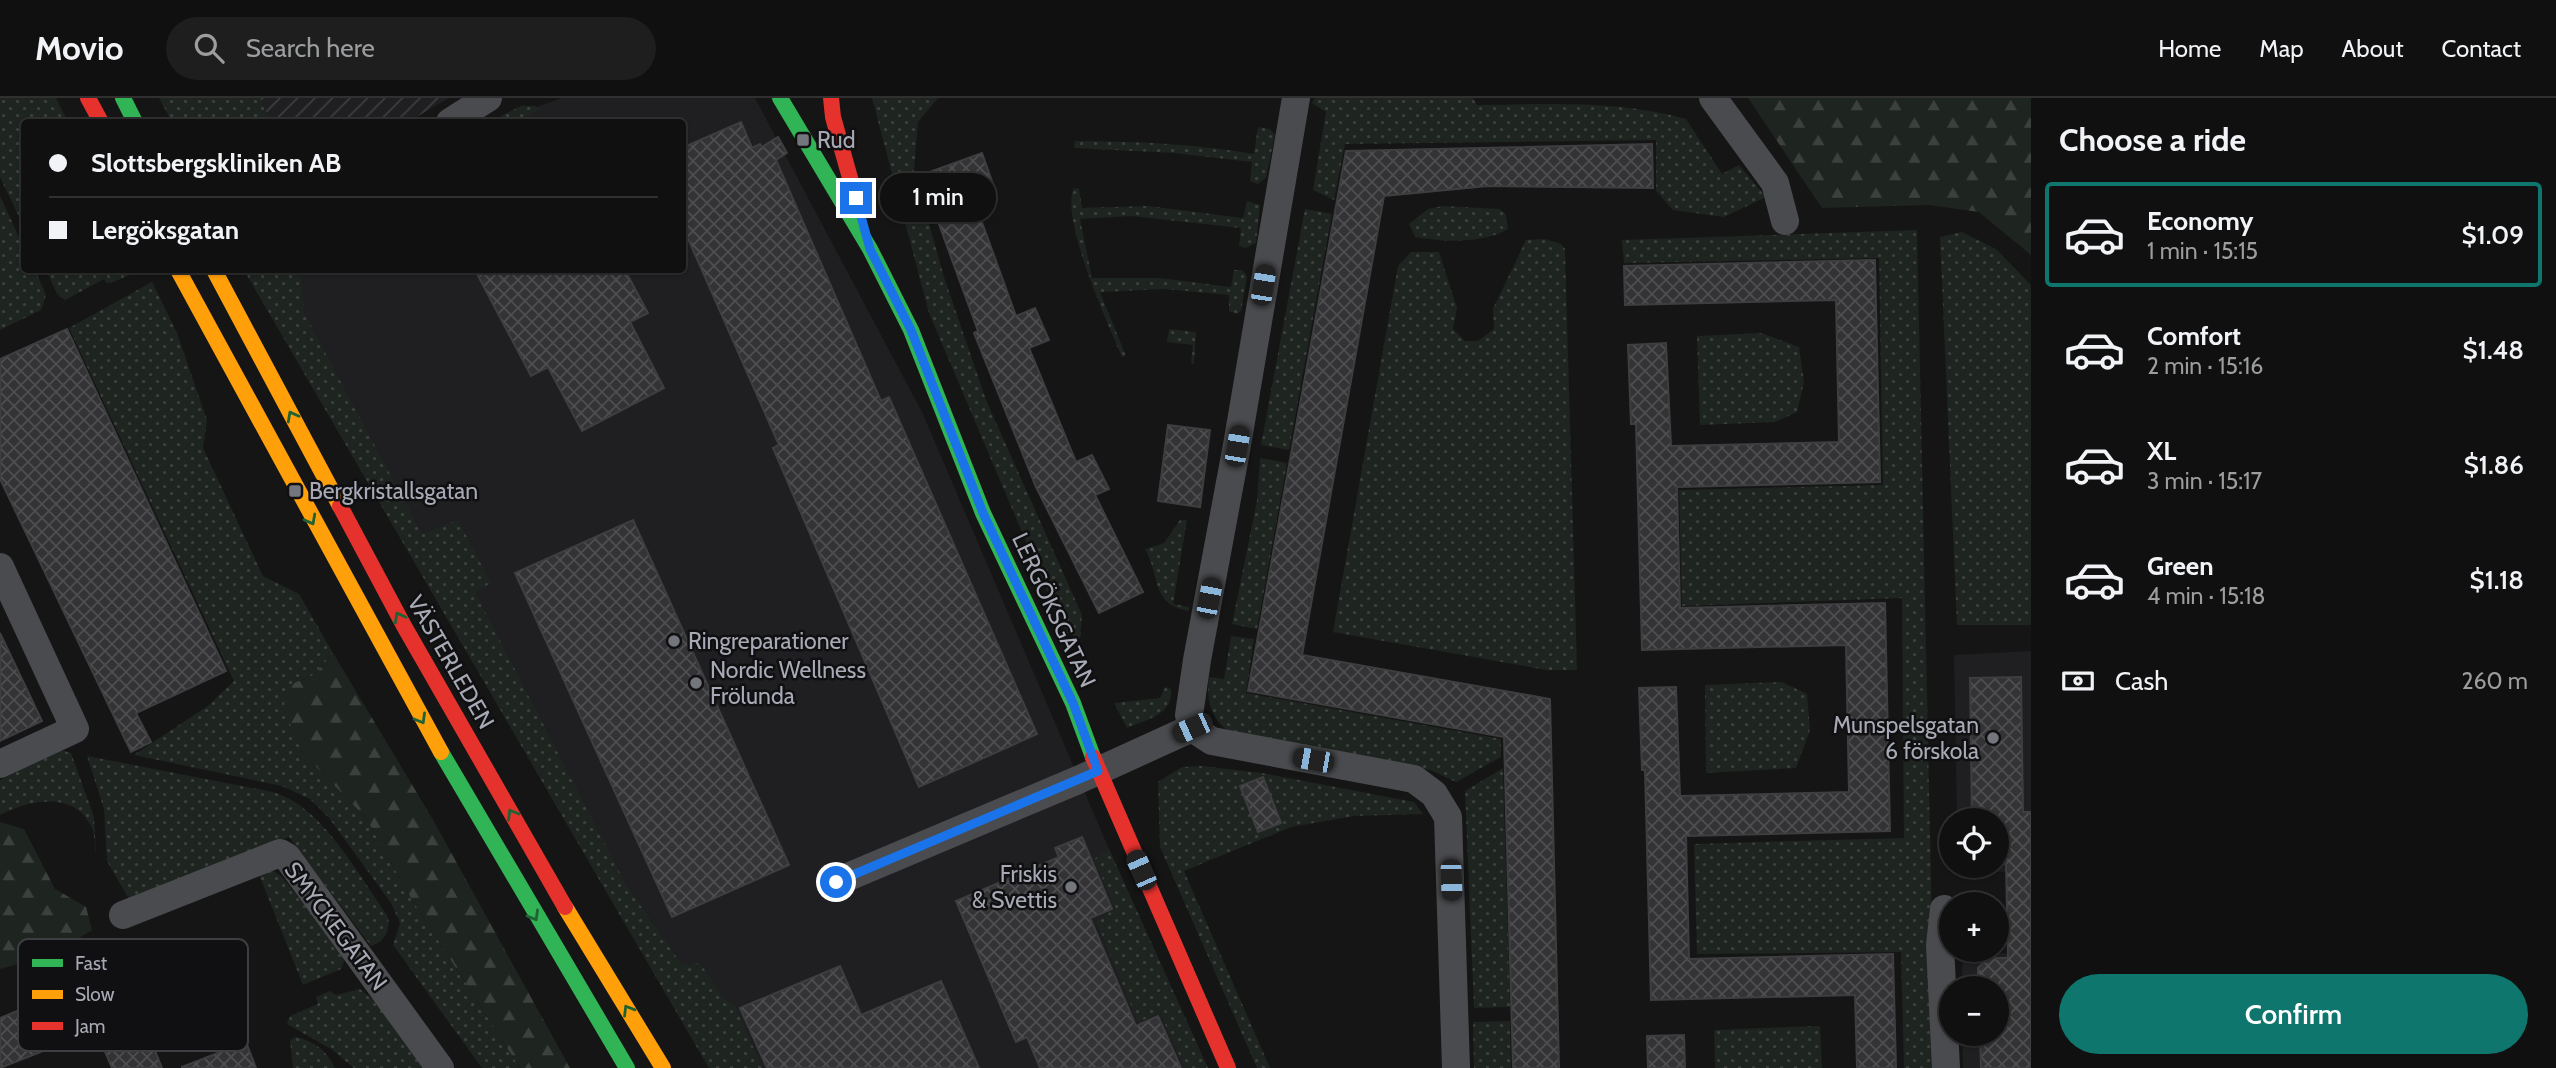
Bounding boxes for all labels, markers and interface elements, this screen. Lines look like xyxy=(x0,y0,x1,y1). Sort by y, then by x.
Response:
search box xyxy=(166,17,656,80)
text: Movio xyxy=(35,28,124,68)
icon: search xyxy=(190,29,228,67)
text: Search here xyxy=(246,32,375,64)
text: Home xyxy=(2158,34,2221,63)
text: Map xyxy=(2259,34,2304,63)
text: About xyxy=(2342,34,2404,63)
text: Contact xyxy=(2442,34,2521,63)
text: Choose a ride xyxy=(2059,120,2246,159)
place label: Rud xyxy=(817,126,855,154)
marker: Rud xyxy=(795,132,811,148)
text: Slottsbergskliniken AB xyxy=(91,147,341,179)
callout: 1 min xyxy=(880,174,996,222)
route end xyxy=(840,182,872,214)
text: 1 min xyxy=(912,183,964,211)
icon: car xyxy=(2063,203,2126,266)
text: Economy xyxy=(2147,205,2253,237)
text: Lergöksgatan xyxy=(91,214,239,246)
text: $1.09 xyxy=(2461,219,2524,251)
text: 1 min · 15:15 xyxy=(2147,237,2258,265)
car xyxy=(1250,263,1277,307)
icon: car xyxy=(2063,318,2126,381)
text: Comfort xyxy=(2147,320,2241,352)
text: $1.48 xyxy=(2463,334,2524,366)
text: 2 min · 15:16 xyxy=(2147,352,2263,380)
one-way arrow xyxy=(286,411,300,423)
car xyxy=(1224,423,1251,469)
icon: car xyxy=(2063,433,2126,496)
text: XL xyxy=(2147,435,2176,467)
text: $1.86 xyxy=(2464,449,2524,481)
text: 3 min · 15:17 xyxy=(2147,467,2262,495)
place label: Bergkristallsgatan xyxy=(309,477,478,505)
marker: Bergkristallsgatan xyxy=(287,483,303,499)
one-way arrow xyxy=(302,512,316,525)
street label: LERGÖKSGATAN xyxy=(1006,528,1102,692)
icon: car xyxy=(2063,548,2126,611)
text: Green xyxy=(2147,550,2214,582)
text: $1.18 xyxy=(2470,564,2524,596)
car xyxy=(1195,575,1224,621)
text: 4 min · 15:18 xyxy=(2147,582,2265,610)
street label: VÄSTERLEDEN xyxy=(402,590,500,734)
one-way arrow xyxy=(394,611,407,624)
place label: Ringreparationer xyxy=(688,627,849,655)
marker: Ringreparationer xyxy=(666,633,682,649)
place label: Nordic Wellness Frölunda xyxy=(710,656,866,710)
icon: cash xyxy=(2059,662,2097,700)
text: Cash xyxy=(2115,665,2168,697)
text: 260 m xyxy=(2461,667,2528,695)
marker: Nordic Wellness Frölunda xyxy=(688,675,704,691)
car xyxy=(1169,710,1216,746)
one-way arrow xyxy=(413,711,426,724)
place label: Munspelsgatan 6 förskola xyxy=(1833,711,1979,765)
marker: Munspelsgatan 6 förskola xyxy=(1985,730,2001,746)
car xyxy=(1291,746,1336,774)
map controls xyxy=(1939,808,2009,1046)
button: locate xyxy=(1939,808,2009,878)
one-way arrow xyxy=(507,809,520,821)
car xyxy=(1123,847,1160,893)
street label: SMYCKEGATAN xyxy=(279,856,393,996)
car xyxy=(1440,859,1463,901)
place label: Friskis & Svettis xyxy=(972,860,1057,914)
route start xyxy=(820,866,852,898)
marker: Friskis & Svettis xyxy=(1063,879,1079,895)
button: + xyxy=(1939,892,2009,962)
one-way arrow xyxy=(526,908,539,921)
legend xyxy=(18,939,248,1051)
text: Fast xyxy=(75,952,108,975)
button: Confirm xyxy=(2059,974,2528,1054)
button: − xyxy=(1939,976,2009,1046)
text: Slow xyxy=(75,983,115,1006)
one-way arrow xyxy=(623,1004,636,1017)
text: Jam xyxy=(74,1015,105,1038)

